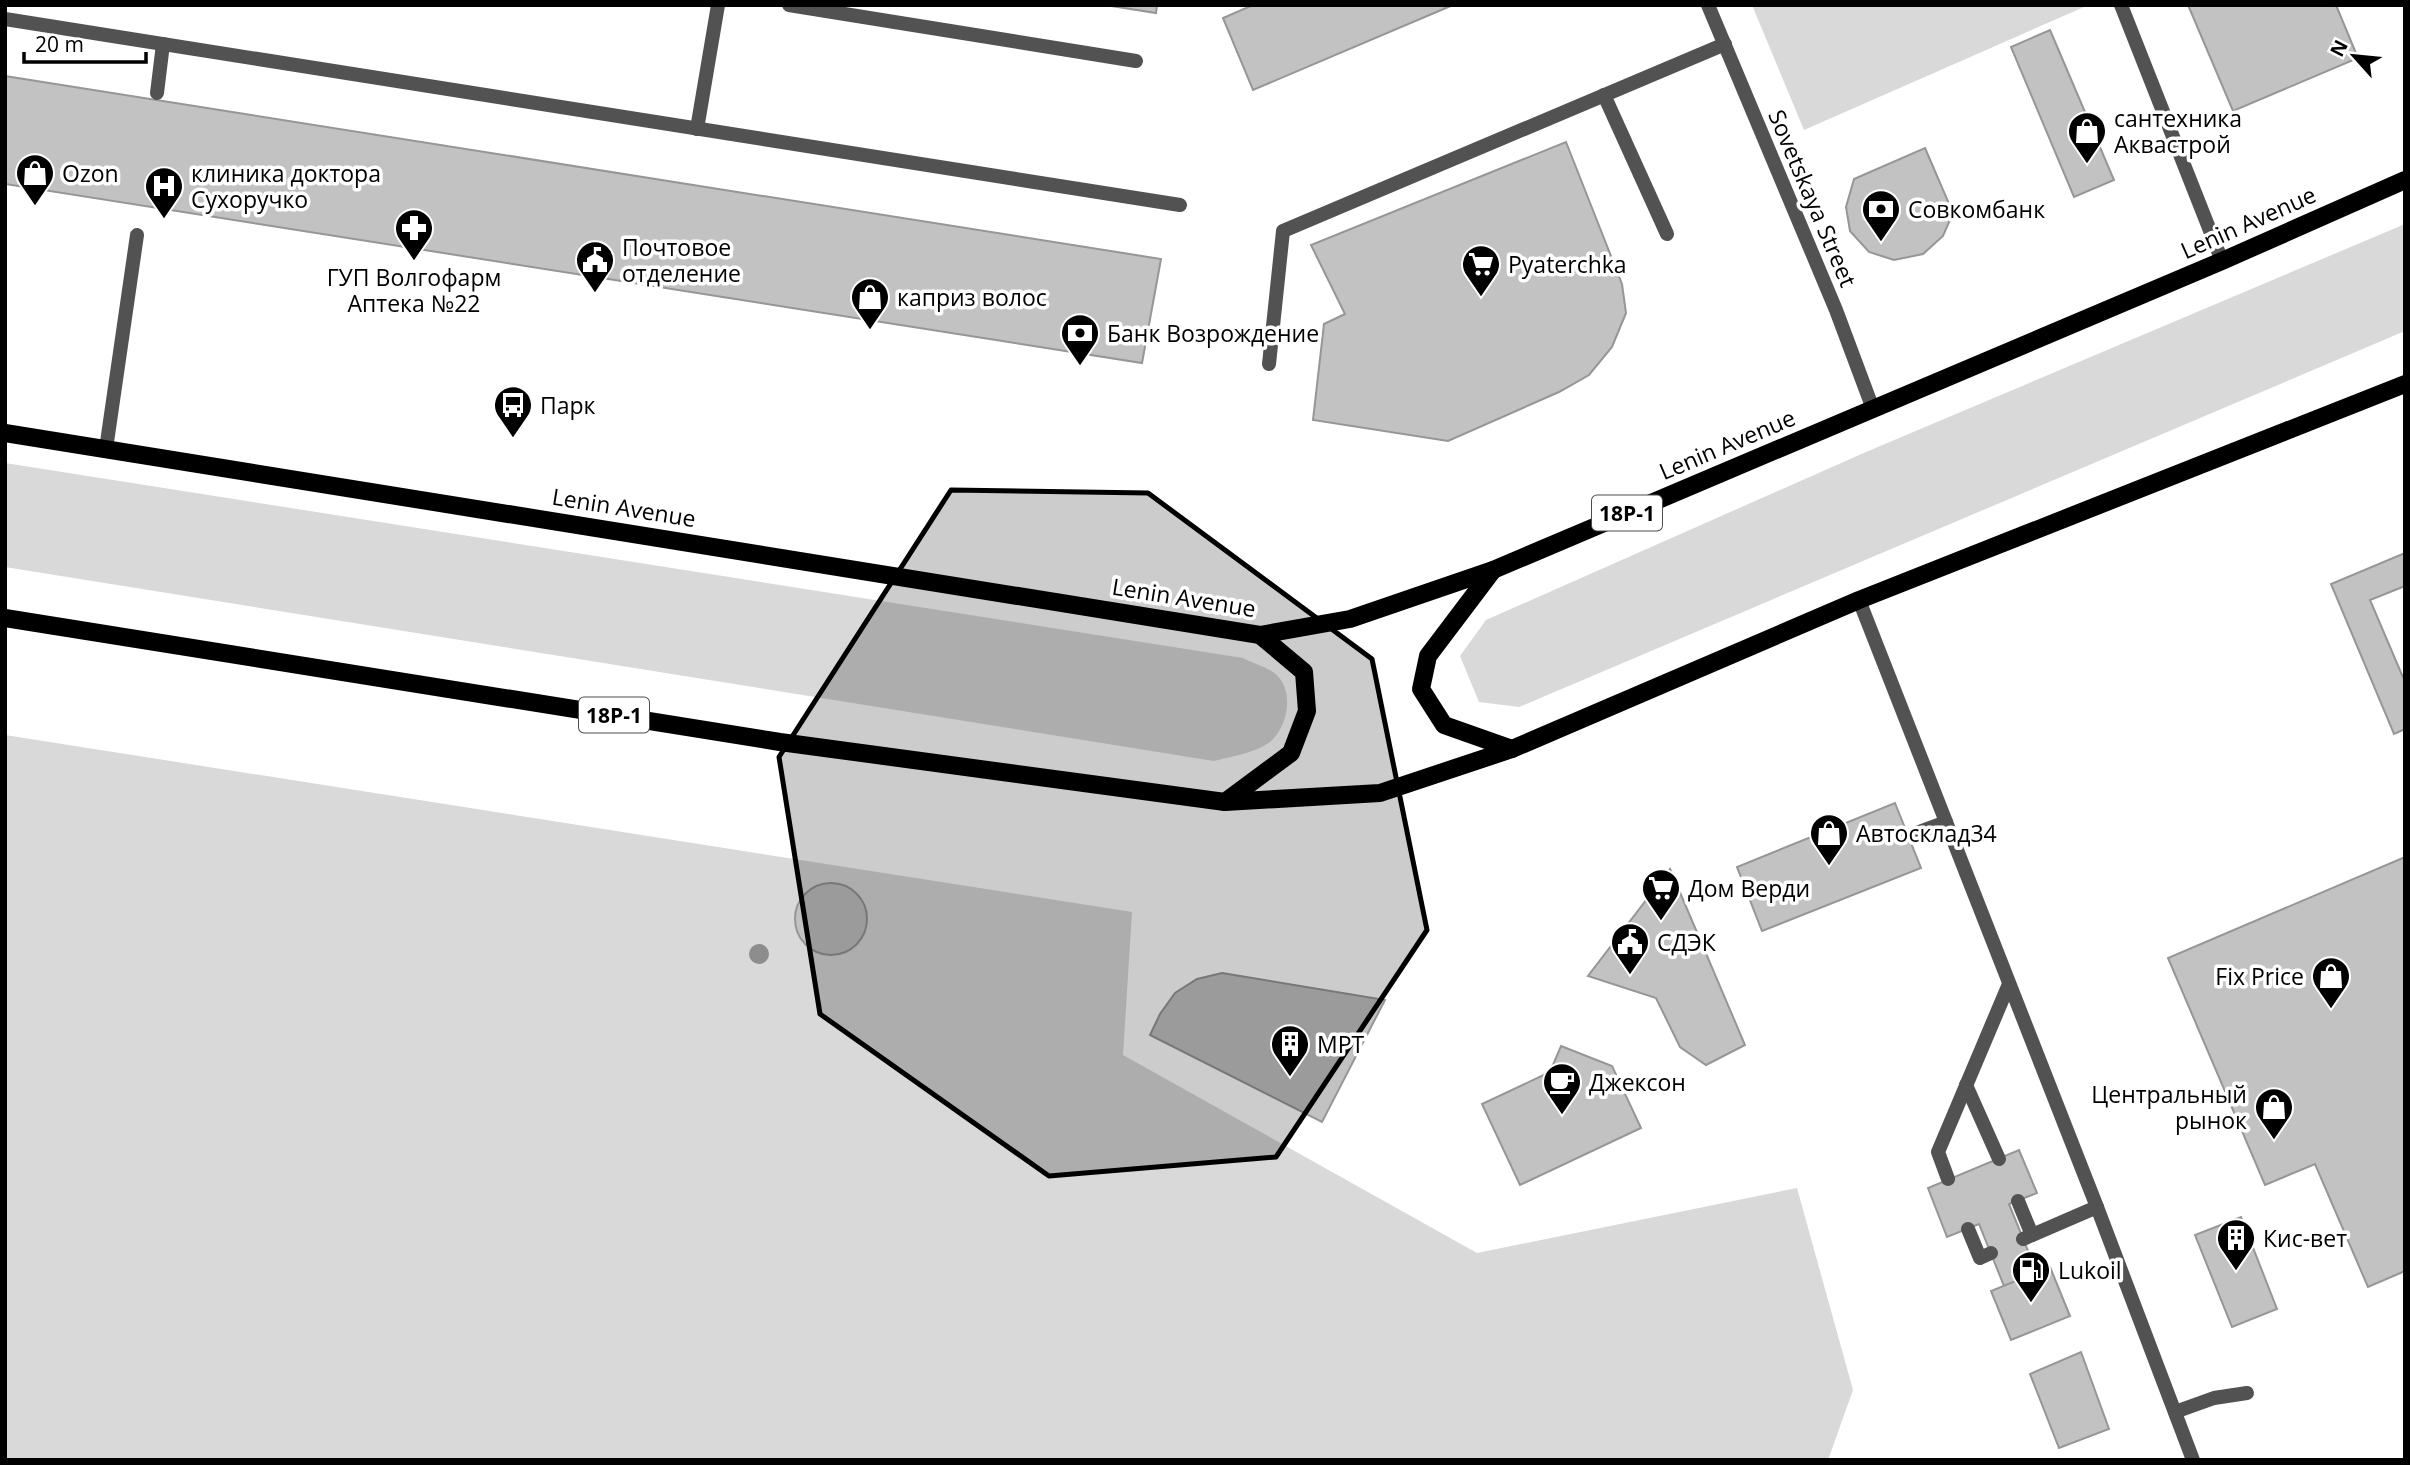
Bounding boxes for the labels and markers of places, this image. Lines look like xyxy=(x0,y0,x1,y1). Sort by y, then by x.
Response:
place label: сантехника Аквастрой xyxy=(2114,102,2242,160)
shop icon: сантехника Аквастрой xyxy=(2066,110,2108,165)
shop icon: Ozon xyxy=(14,152,56,207)
place label: Ozon xyxy=(62,157,119,189)
place label: клиника доктора Сухоручко xyxy=(191,157,381,215)
hospital icon: клиника доктора Сухоручко xyxy=(143,165,185,220)
bank icon: Совкомбанк xyxy=(1860,188,1902,243)
place label: Совкомбанк xyxy=(1908,193,2045,225)
pharmacy icon: ГУП Волгофарм Аптека №22 xyxy=(393,207,435,262)
place label: Почтовое отделение xyxy=(622,231,741,289)
public building icon: Почтовое отделение xyxy=(574,239,616,294)
supermarket icon: Pyaterchka xyxy=(1460,243,1502,298)
place label: Pyaterchka xyxy=(1508,248,1627,280)
place label: ГУП Волгофарм Аптека №22 xyxy=(327,261,501,319)
shop icon: каприз волос xyxy=(849,276,891,331)
place label: каприз волос xyxy=(897,281,1047,313)
bank icon: Банк Возрождение xyxy=(1059,312,1101,367)
place label: Банк Возрождение xyxy=(1107,317,1319,349)
bus stop icon: Парк xyxy=(492,384,534,439)
place label: Парк xyxy=(540,389,596,421)
shop icon: Автосклад34 xyxy=(1808,812,1850,867)
place label: Автосклад34 xyxy=(1856,817,1997,849)
supermarket icon: Дом Верди xyxy=(1640,867,1682,922)
place label: Дом Верди xyxy=(1688,872,1810,904)
public building icon: СДЭК xyxy=(1609,921,1651,976)
place label: СДЭК xyxy=(1657,926,1717,958)
shop icon: Fix Price xyxy=(2310,955,2352,1010)
place label: Fix Price xyxy=(2215,960,2304,992)
building icon: МРТ xyxy=(1269,1023,1311,1078)
place label: МРТ xyxy=(1317,1028,1365,1060)
cafe icon: Джексон xyxy=(1541,1061,1583,1116)
place label: Джексон xyxy=(1589,1066,1686,1098)
place label: Центральный рынок xyxy=(2091,1078,2247,1136)
shop icon: Центральный рынок xyxy=(2253,1086,2295,1141)
building icon: Кис-вет xyxy=(2215,1217,2257,1272)
place label: Кис-вет xyxy=(2263,1222,2347,1254)
fuel station icon: Lukoil xyxy=(2010,1249,2052,1304)
place label: Lukoil xyxy=(2058,1254,2122,1286)

